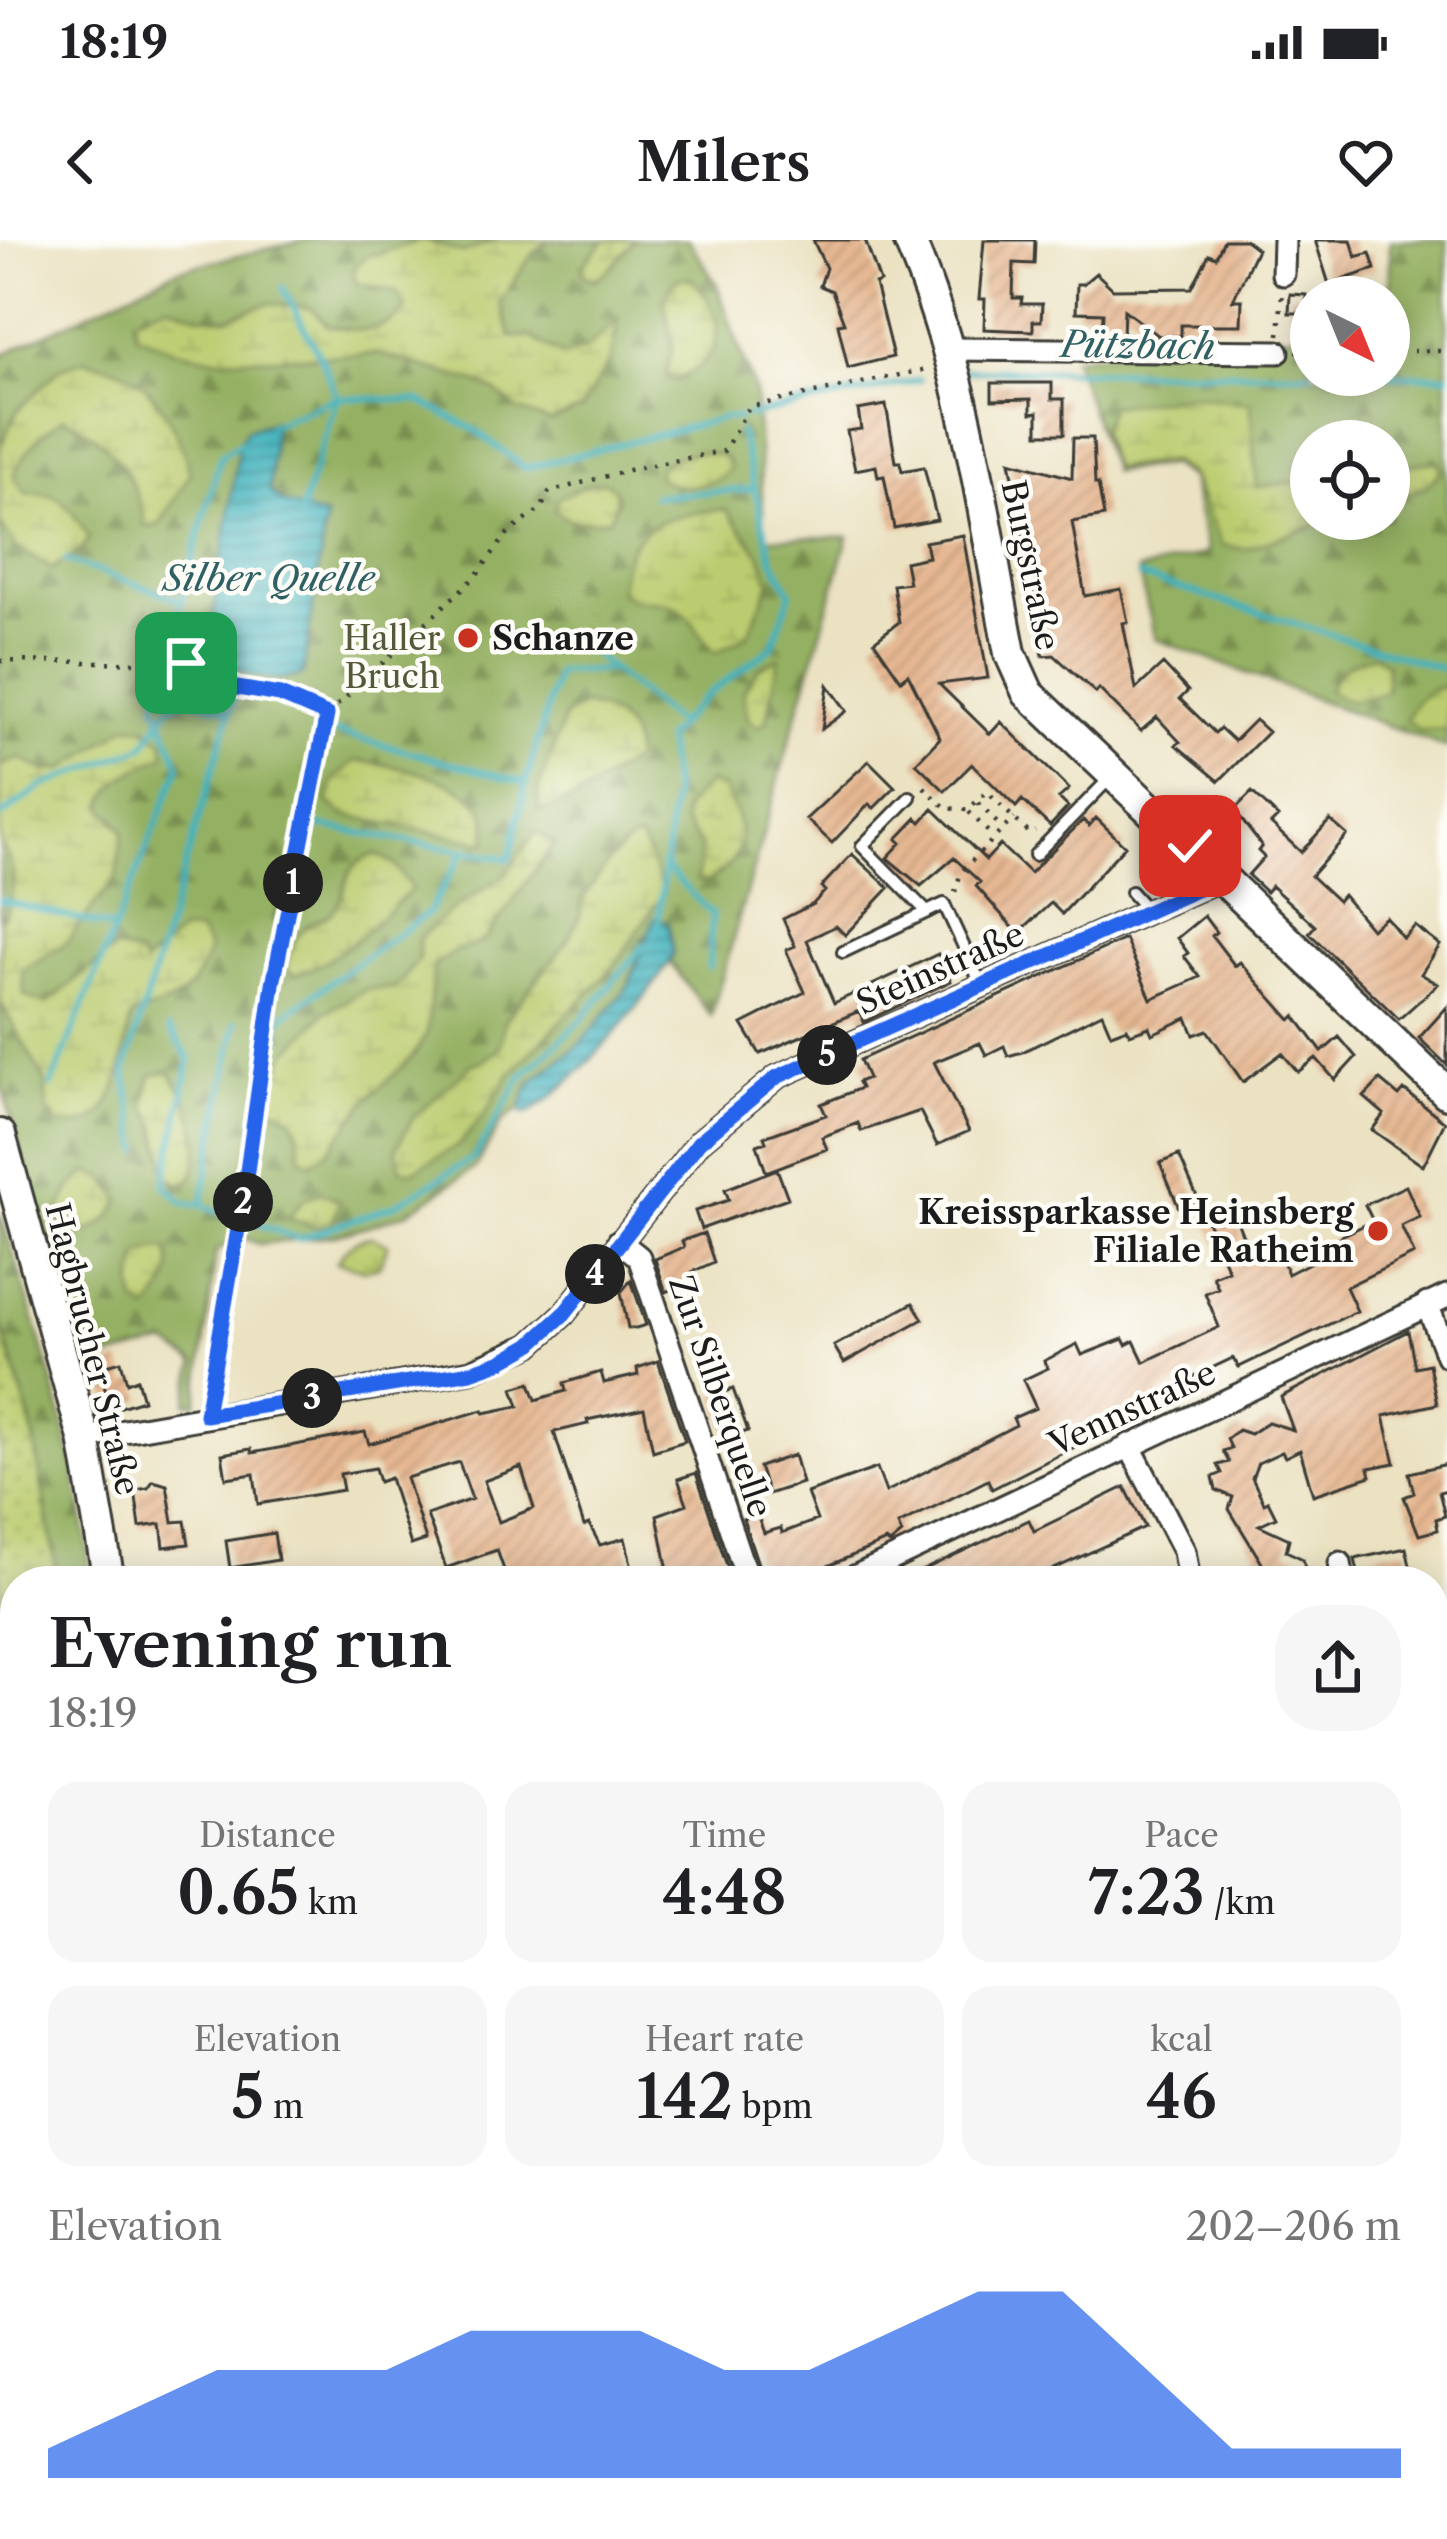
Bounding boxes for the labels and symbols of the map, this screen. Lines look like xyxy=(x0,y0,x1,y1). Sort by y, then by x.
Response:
north arrow xyxy=(1290,276,1410,396)
water label: Pützbach xyxy=(1057,322,1216,368)
street label: Burgstraße xyxy=(992,476,1069,654)
water label: Silber Quelle xyxy=(161,556,377,600)
pin xyxy=(135,612,237,714)
park label: Haller Bruch xyxy=(343,618,441,697)
place label: Schanze xyxy=(492,618,634,659)
marker: Schanze xyxy=(455,625,481,651)
pin xyxy=(1139,795,1241,897)
pin: 1 xyxy=(263,853,323,913)
street label: Steinstraße xyxy=(850,913,1030,1024)
pin: 5 xyxy=(797,1025,857,1085)
pin: 2 xyxy=(213,1172,273,1232)
place label: Kreissparkasse Heinsberg Filiale Ratheim xyxy=(918,1192,1355,1271)
street label: Hagbrucher Straße xyxy=(36,1199,149,1499)
marker: Kreissparkasse Heinsberg Filiale Ratheim xyxy=(1365,1218,1391,1244)
pin: 4 xyxy=(565,1244,625,1304)
street label: Zur Silberquelle xyxy=(660,1270,781,1522)
street label: Vennstraße xyxy=(1041,1352,1222,1465)
pin: 3 xyxy=(282,1368,342,1428)

